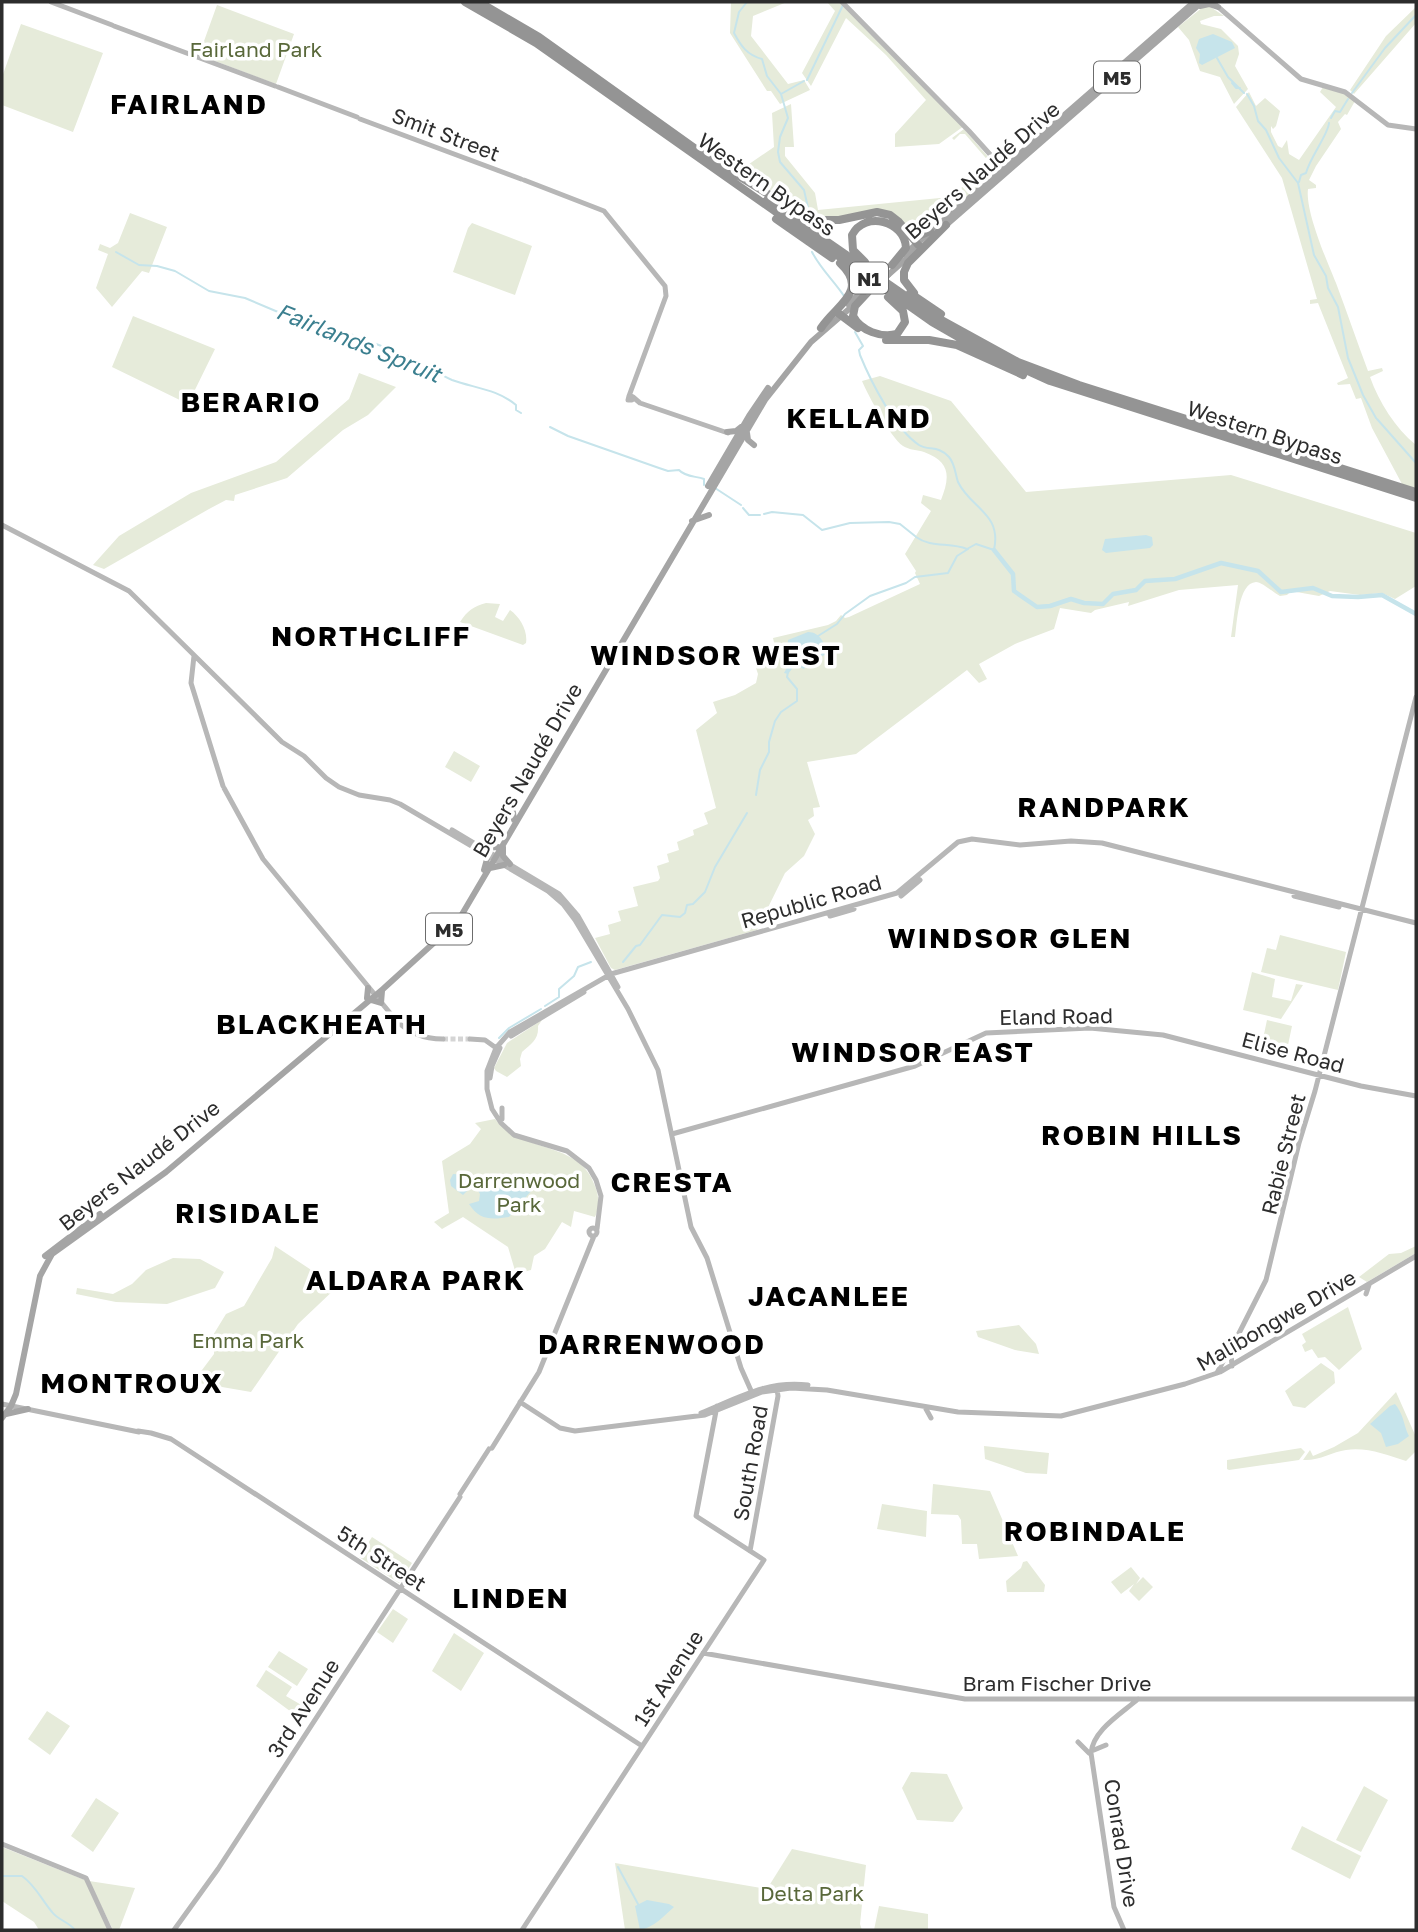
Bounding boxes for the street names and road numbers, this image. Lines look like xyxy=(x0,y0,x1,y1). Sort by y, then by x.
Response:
road number: M5 xyxy=(1094,61,1140,92)
street label: Beyers Naudé Drive xyxy=(899,96,1065,244)
street label: Smit Street xyxy=(388,102,504,166)
street label: Western Bypass xyxy=(693,127,841,241)
road number: N1 xyxy=(850,262,888,294)
street label: Western Bypass xyxy=(1184,395,1346,469)
street label: Beyers Naudé Drive xyxy=(467,678,587,862)
street label: Republic Road xyxy=(738,868,884,934)
road number: M5 xyxy=(426,914,472,945)
street label: Eland Road xyxy=(999,1002,1113,1030)
street label: Elise Road xyxy=(1239,1026,1347,1078)
street label: Rabie Street xyxy=(1255,1091,1311,1217)
street label: Beyers Naudé Drive xyxy=(53,1094,225,1236)
street label: Malibongwe Drive xyxy=(1192,1264,1360,1376)
street label: South Road xyxy=(727,1403,773,1523)
street label: 5th Street xyxy=(333,1520,431,1596)
street label: 1st Avenue xyxy=(627,1625,709,1731)
street label: 3rd Avenue xyxy=(261,1654,345,1762)
street label: Bram Fischer Drive xyxy=(962,1670,1152,1696)
street label: Conrad Drive xyxy=(1099,1777,1145,1909)

